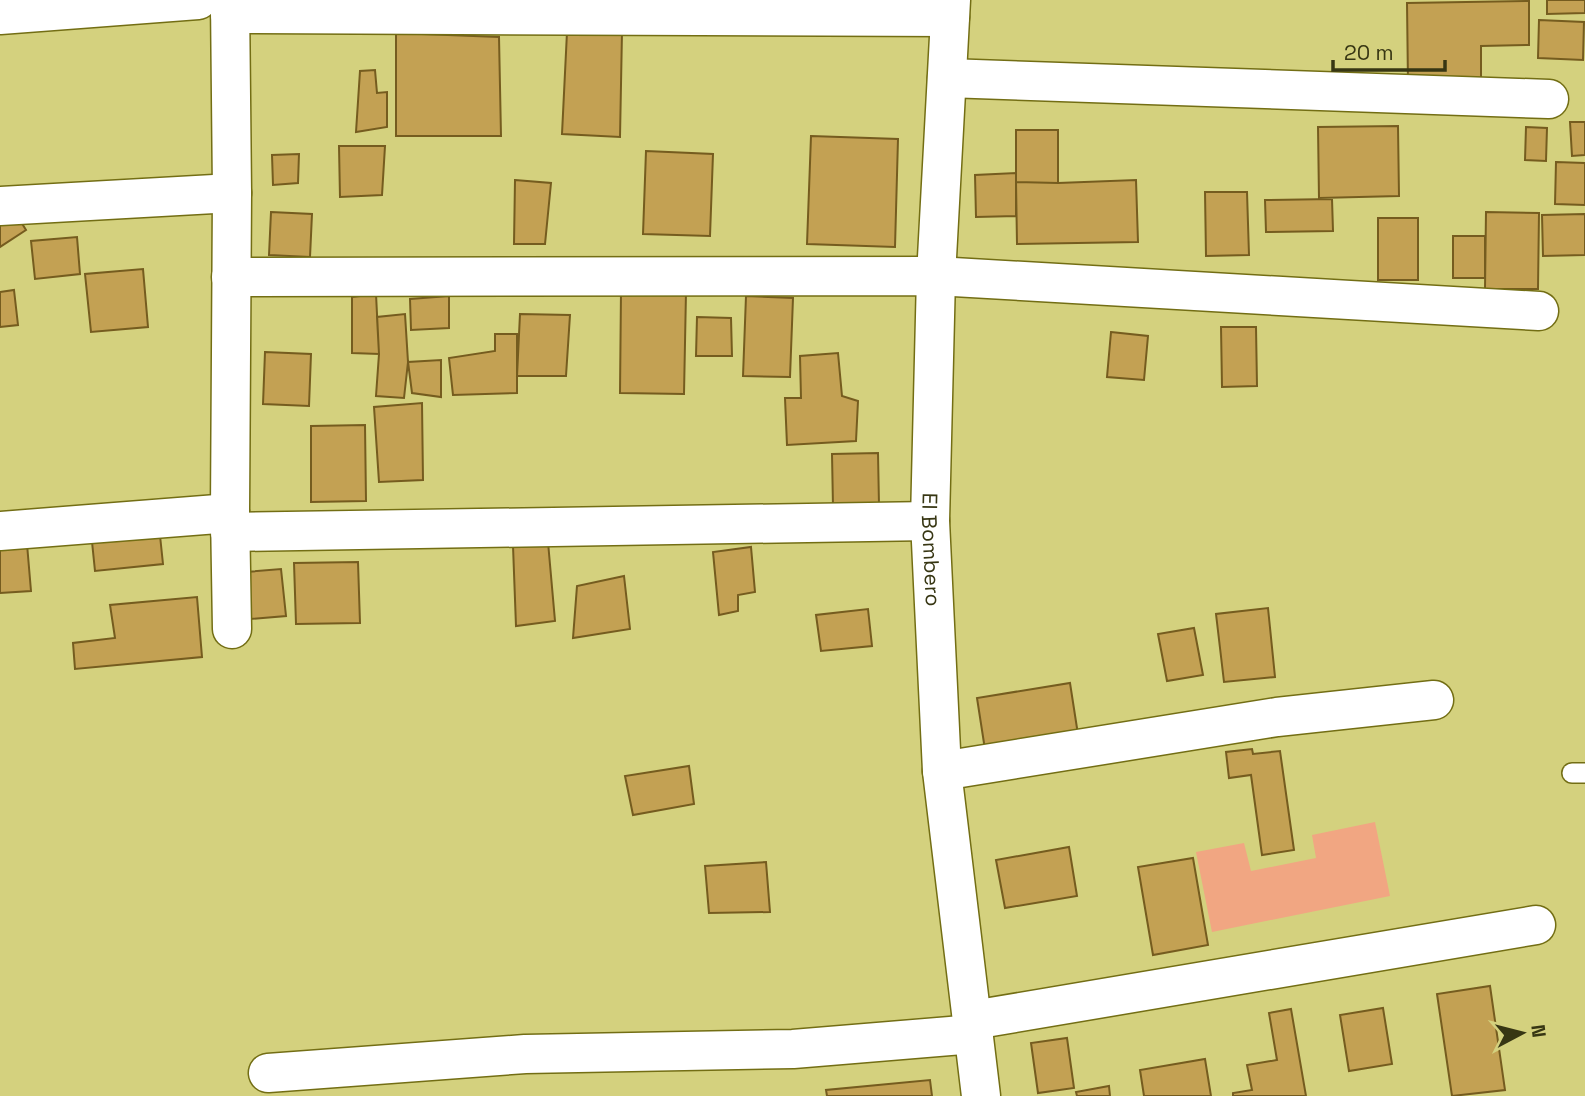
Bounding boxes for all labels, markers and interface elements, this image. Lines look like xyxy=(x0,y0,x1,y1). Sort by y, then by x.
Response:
scale bar xyxy=(1333,28,1445,72)
text: 20 m xyxy=(1344,39,1394,66)
street label: El Bombero xyxy=(916,492,948,607)
north arrow xyxy=(1487,998,1557,1068)
text: N xyxy=(1525,1023,1552,1039)

